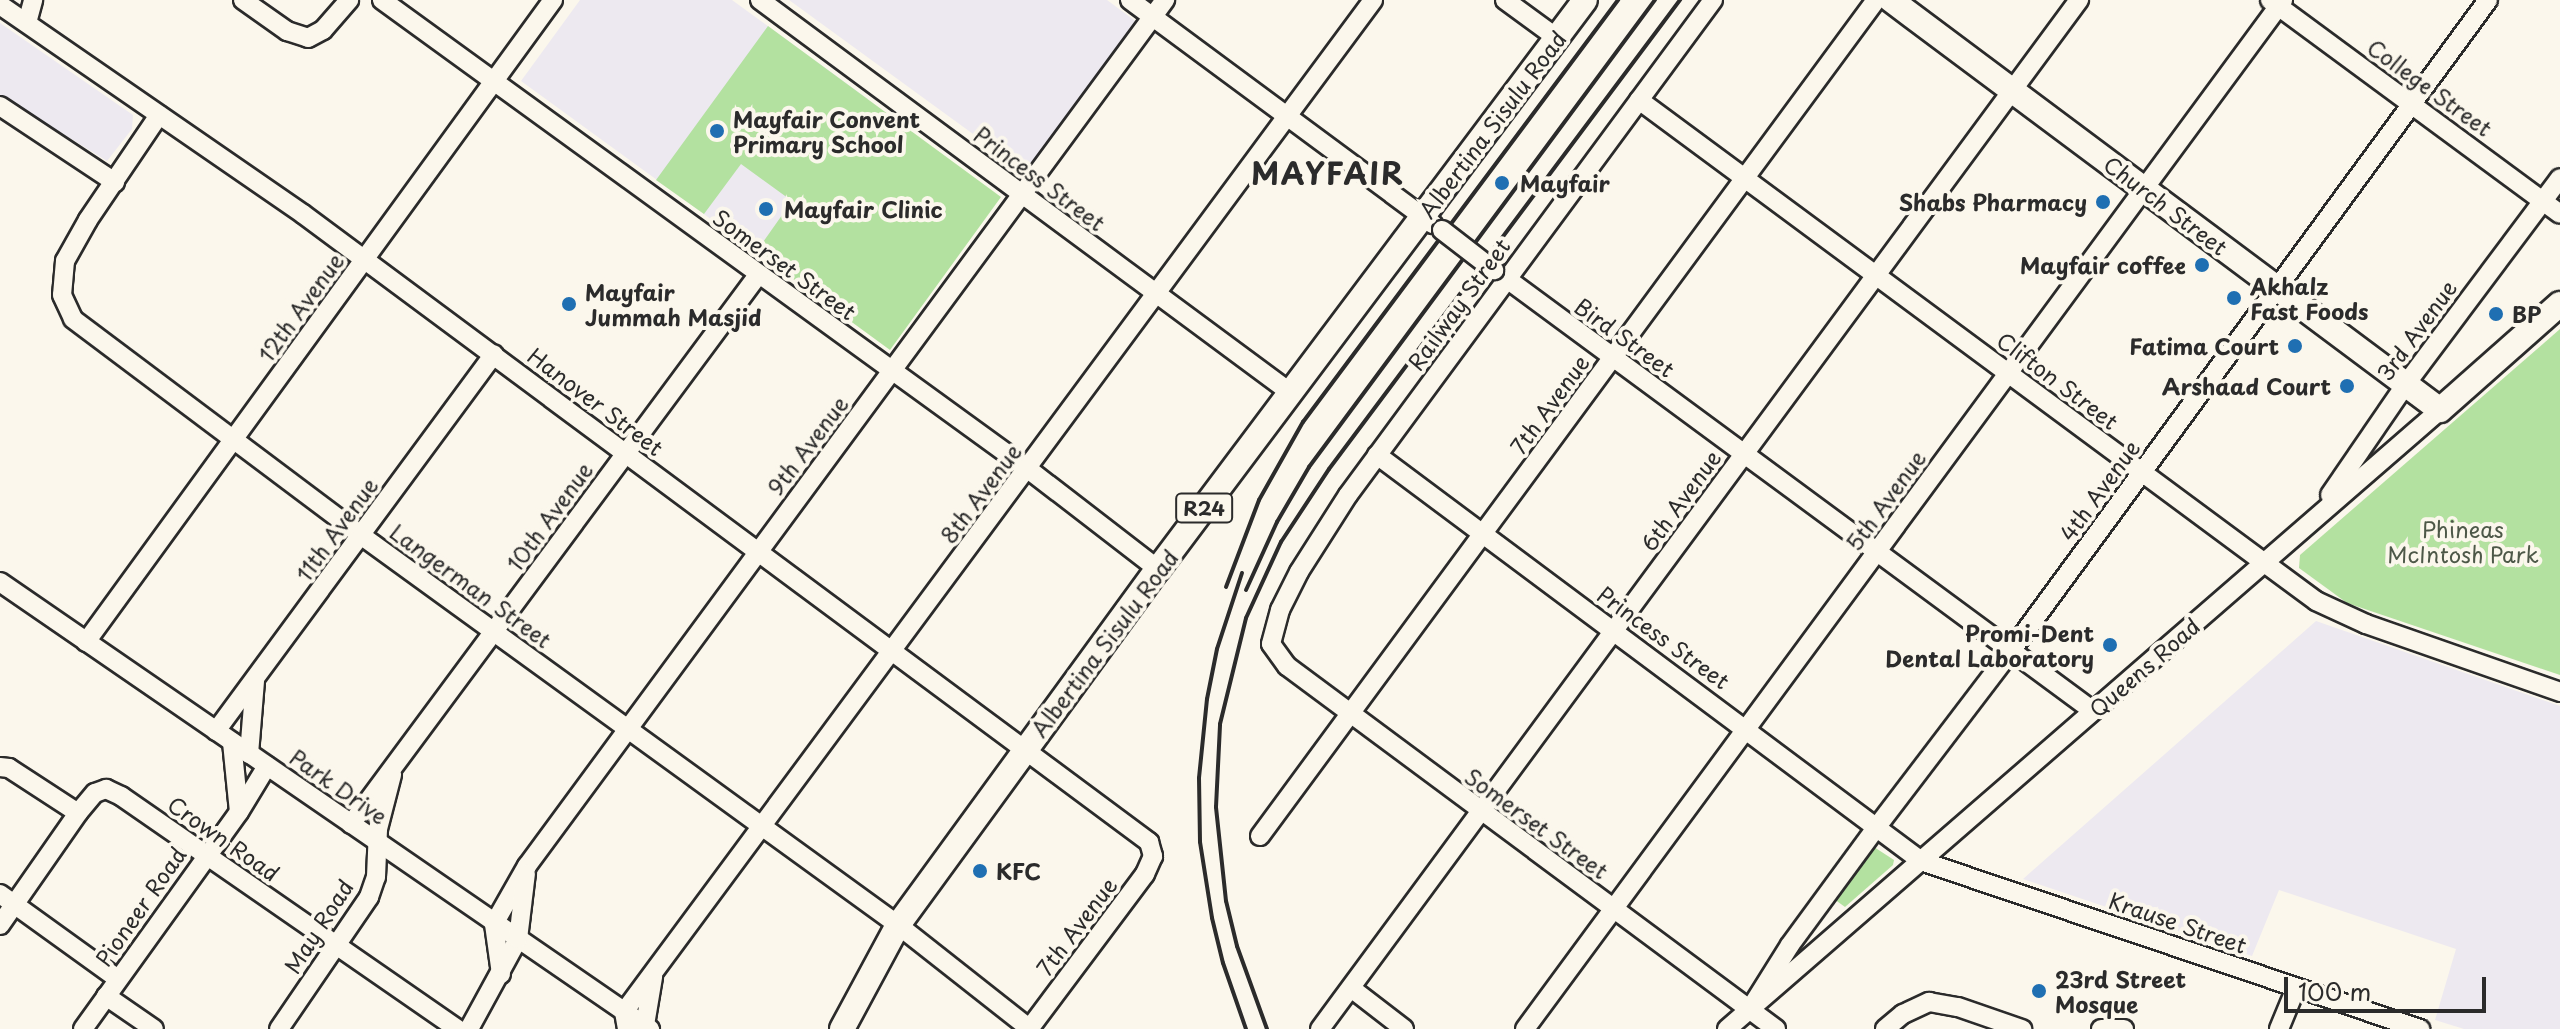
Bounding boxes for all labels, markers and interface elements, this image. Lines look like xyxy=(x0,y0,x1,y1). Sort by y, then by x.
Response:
street label: Albertina Sisulu Road xyxy=(1412,25,1572,223)
street label: College Street xyxy=(2362,33,2498,141)
place label: Mayfair Convent Primary School xyxy=(733,105,921,156)
street label: Princess Street xyxy=(969,120,1111,236)
marker: Mayfair Convent Primary School xyxy=(708,122,726,140)
street label: Church Street xyxy=(2099,150,2233,260)
district label: MAYFAIR xyxy=(1252,155,1404,191)
place label: Mayfair xyxy=(1520,170,1610,196)
marker: Mayfair xyxy=(1491,172,1513,194)
place label: Shabs Pharmacy xyxy=(1898,189,2087,215)
marker: Shabs Pharmacy xyxy=(2094,193,2112,211)
place label: Mayfair Clinic xyxy=(784,196,943,222)
marker: Mayfair Clinic xyxy=(755,198,777,220)
street label: Somerset Street xyxy=(708,203,862,325)
street label: Railway Street xyxy=(1401,233,1515,375)
street label: 12th Avenue xyxy=(251,247,349,367)
place label: Mayfair coffee xyxy=(2019,252,2186,278)
marker: Mayfair coffee xyxy=(2193,256,2211,274)
place label: Akhalz Fast Foods xyxy=(2250,272,2367,324)
street label: 3rd Avenue xyxy=(2370,274,2462,386)
place label: Mayfair Jummah Masjid xyxy=(585,278,762,330)
marker: Akhalz Fast Foods xyxy=(2225,289,2243,307)
street label: Bird Street xyxy=(1570,292,1680,382)
marker: Mayfair Jummah Masjid xyxy=(560,295,578,313)
place label: BP xyxy=(2512,301,2541,327)
marker: BP xyxy=(2487,305,2505,323)
street label: Clifton Street xyxy=(1992,326,2124,434)
place label: Fatima Court xyxy=(2128,333,2279,359)
marker: Fatima Court xyxy=(2286,337,2304,355)
street label: Hanover Street xyxy=(523,342,669,460)
street label: 7th Avenue xyxy=(1504,349,1594,459)
place label: Arshaad Court xyxy=(2162,373,2331,399)
marker: Arshaad Court xyxy=(2338,377,2356,395)
street label: 9th Avenue xyxy=(761,390,853,500)
street label: 4th Avenue xyxy=(2053,434,2145,546)
street label: 8th Avenue xyxy=(934,438,1026,548)
street label: 6th Avenue xyxy=(1634,444,1726,556)
street label: 5th Avenue xyxy=(1840,444,1930,556)
street label: 10th Avenue xyxy=(500,456,598,576)
street label: 11th Avenue xyxy=(289,471,383,587)
road number: R24 xyxy=(1174,492,1234,524)
park label: Phineas McIntosh Park xyxy=(2386,515,2540,566)
street label: Langerman Street xyxy=(385,517,557,653)
street label: Albertina Sisulu Road xyxy=(1024,544,1184,742)
street label: Princess Street xyxy=(1593,580,1735,694)
street label: Queens Road xyxy=(2083,612,2205,722)
place label: Promi-Dent Dental Laboratory xyxy=(1884,619,2094,670)
marker: Promi-Dent Dental Laboratory xyxy=(2101,636,2119,654)
street label: Park Drive xyxy=(285,743,393,829)
street label: Somerset Street xyxy=(1460,762,1614,884)
street label: Crown Road xyxy=(164,790,284,886)
street label: Pioneer Road xyxy=(89,841,191,971)
place label: KFC xyxy=(996,858,1041,884)
marker: KFC xyxy=(971,862,989,880)
street label: 7th Avenue xyxy=(1030,872,1122,980)
street label: May Road xyxy=(278,874,358,978)
street label: Krause Street xyxy=(2106,886,2250,958)
scale bar xyxy=(2288,961,2490,1011)
place label: 23rd Street Mosque xyxy=(2055,965,2186,1016)
text: 100 m xyxy=(2298,973,2371,1009)
marker: 23rd Street Mosque xyxy=(2030,982,2048,1000)

